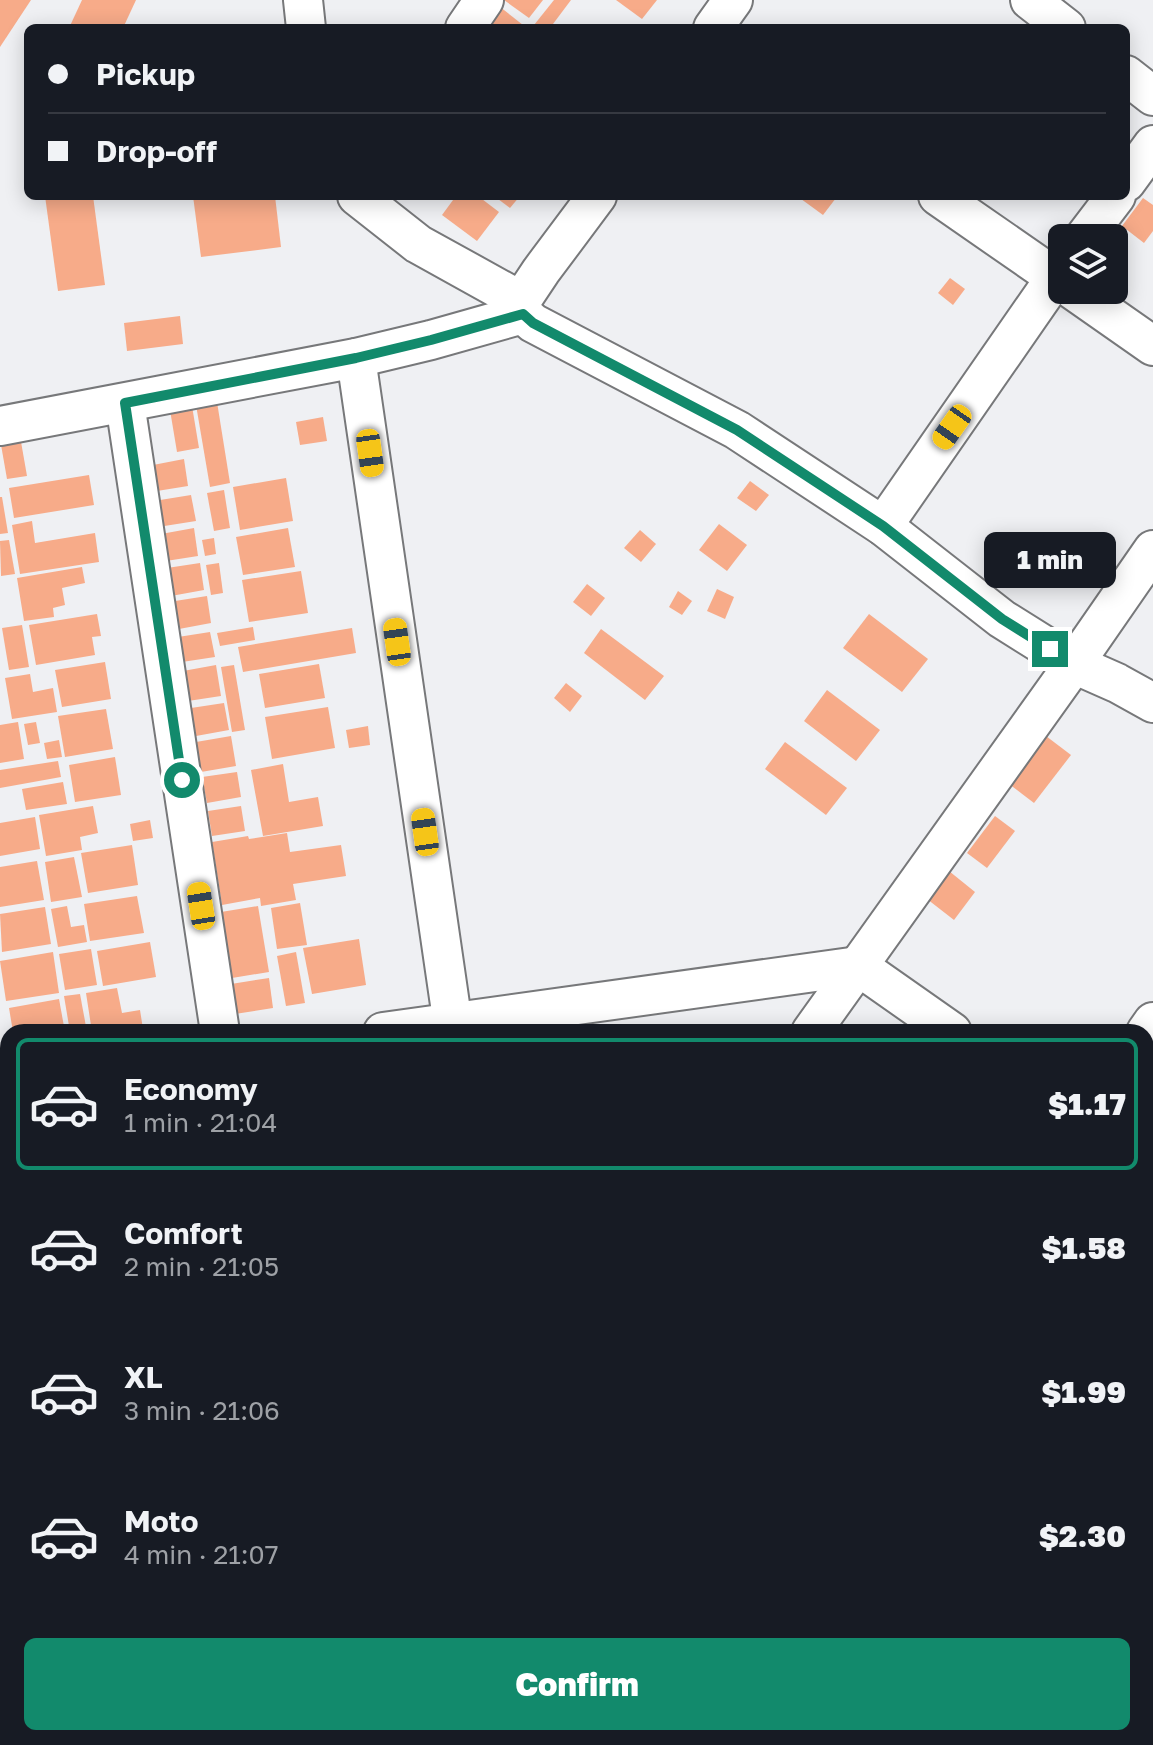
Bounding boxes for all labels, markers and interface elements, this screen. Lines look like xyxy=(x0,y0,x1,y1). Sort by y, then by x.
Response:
text: Pickup xyxy=(96,56,195,92)
text: Drop-off xyxy=(96,133,217,169)
map controls xyxy=(1048,224,1128,304)
button: layers xyxy=(1048,224,1128,304)
car xyxy=(928,400,976,454)
car xyxy=(355,428,385,478)
callout: 1 min xyxy=(984,533,1116,589)
text: 1 min xyxy=(1017,544,1083,575)
car xyxy=(382,617,412,667)
route end xyxy=(1032,631,1068,667)
route start xyxy=(164,762,200,798)
car xyxy=(410,807,440,857)
car xyxy=(185,880,217,932)
icon: car xyxy=(28,1068,100,1140)
text: Economy xyxy=(124,1071,258,1107)
text: $1.17 xyxy=(1048,1086,1126,1122)
text: 1 min · 21:04 xyxy=(124,1107,277,1138)
icon: car xyxy=(28,1212,100,1284)
text: Comfort xyxy=(124,1215,243,1251)
text: $1.58 xyxy=(1042,1230,1126,1266)
text: 2 min · 21:05 xyxy=(124,1251,279,1282)
icon: car xyxy=(28,1356,100,1428)
text: XL xyxy=(124,1359,163,1395)
text: $1.99 xyxy=(1041,1374,1126,1410)
text: 3 min · 21:06 xyxy=(124,1395,280,1426)
icon: car xyxy=(28,1500,100,1572)
text: Moto xyxy=(124,1503,199,1539)
text: $2.30 xyxy=(1039,1518,1126,1554)
text: 4 min · 21:07 xyxy=(124,1539,279,1570)
button: Confirm xyxy=(24,1638,1130,1730)

